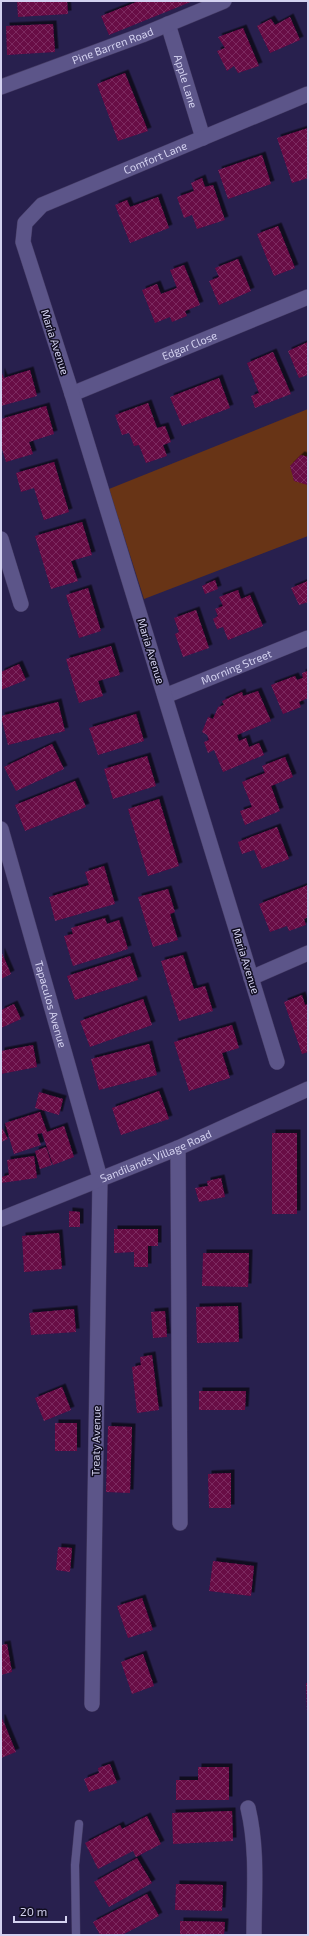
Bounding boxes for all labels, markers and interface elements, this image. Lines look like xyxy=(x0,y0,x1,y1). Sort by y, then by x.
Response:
street label: Pine Barren Road xyxy=(70,24,155,66)
street label: Apple Lane xyxy=(172,53,200,110)
street label: Comfort Lane xyxy=(121,138,189,176)
street label: Maria Avenue xyxy=(39,308,72,376)
street label: Edgar Close xyxy=(160,328,219,362)
street label: Maria Avenue xyxy=(135,616,168,685)
street label: Morning Street xyxy=(199,646,273,687)
street label: Maria Avenue xyxy=(230,926,263,995)
street label: Tapaculos Avenue xyxy=(33,959,70,1049)
street label: Sandilands Village Road xyxy=(98,1127,213,1185)
street label: Treaty Avenue xyxy=(88,1406,103,1476)
scale bar xyxy=(14,1898,66,1924)
text: 20 m xyxy=(20,1904,47,1918)

